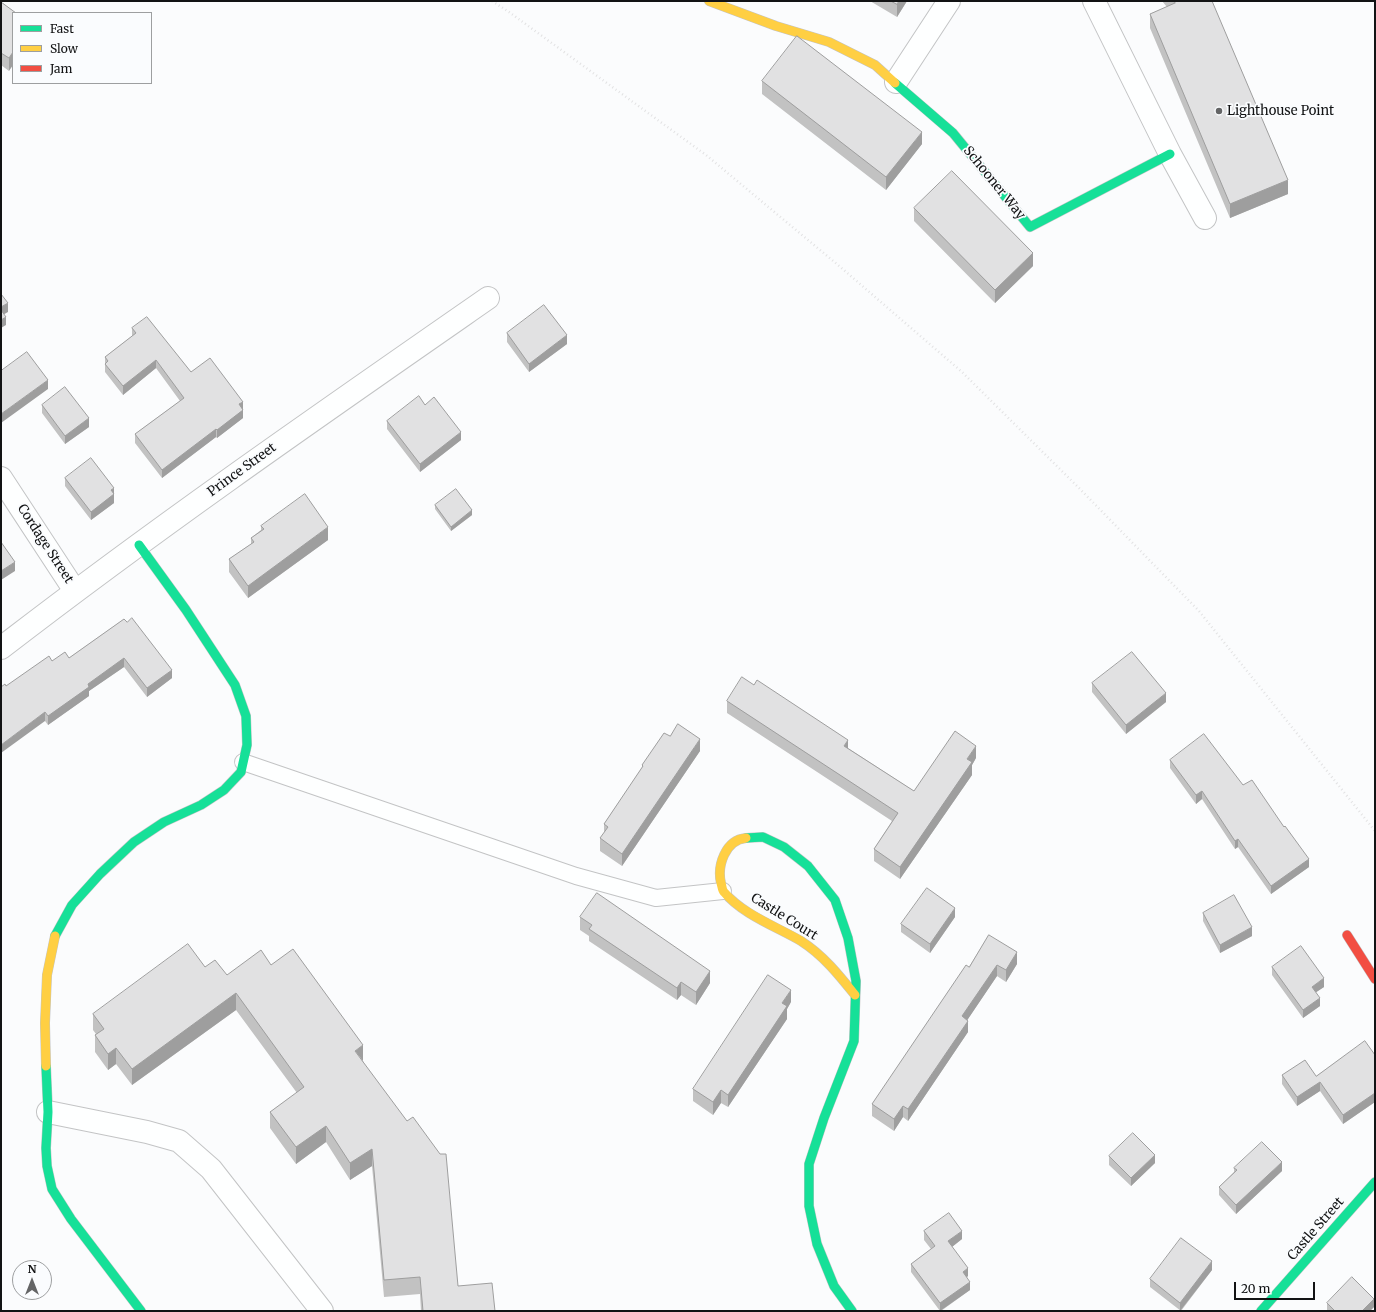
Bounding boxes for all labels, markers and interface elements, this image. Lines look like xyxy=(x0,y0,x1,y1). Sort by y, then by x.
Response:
legend xyxy=(12,12,152,84)
text: Fast xyxy=(50,21,74,36)
text: Slow xyxy=(50,41,78,56)
text: Jam xyxy=(50,61,72,76)
place label: Lighthouse Point xyxy=(1227,103,1334,119)
marker: Lighthouse Point xyxy=(1214,106,1224,116)
street label: Schooner Way xyxy=(960,143,1028,223)
street label: Prince Street xyxy=(205,440,279,500)
street label: Cordage Street xyxy=(14,502,76,586)
street label: Castle Court xyxy=(748,890,820,944)
street label: Castle Street xyxy=(1284,1194,1348,1264)
north arrow xyxy=(12,1260,52,1300)
text: N xyxy=(28,1262,36,1276)
scale bar xyxy=(1236,1274,1317,1300)
text: 20 m xyxy=(1241,1281,1270,1296)

